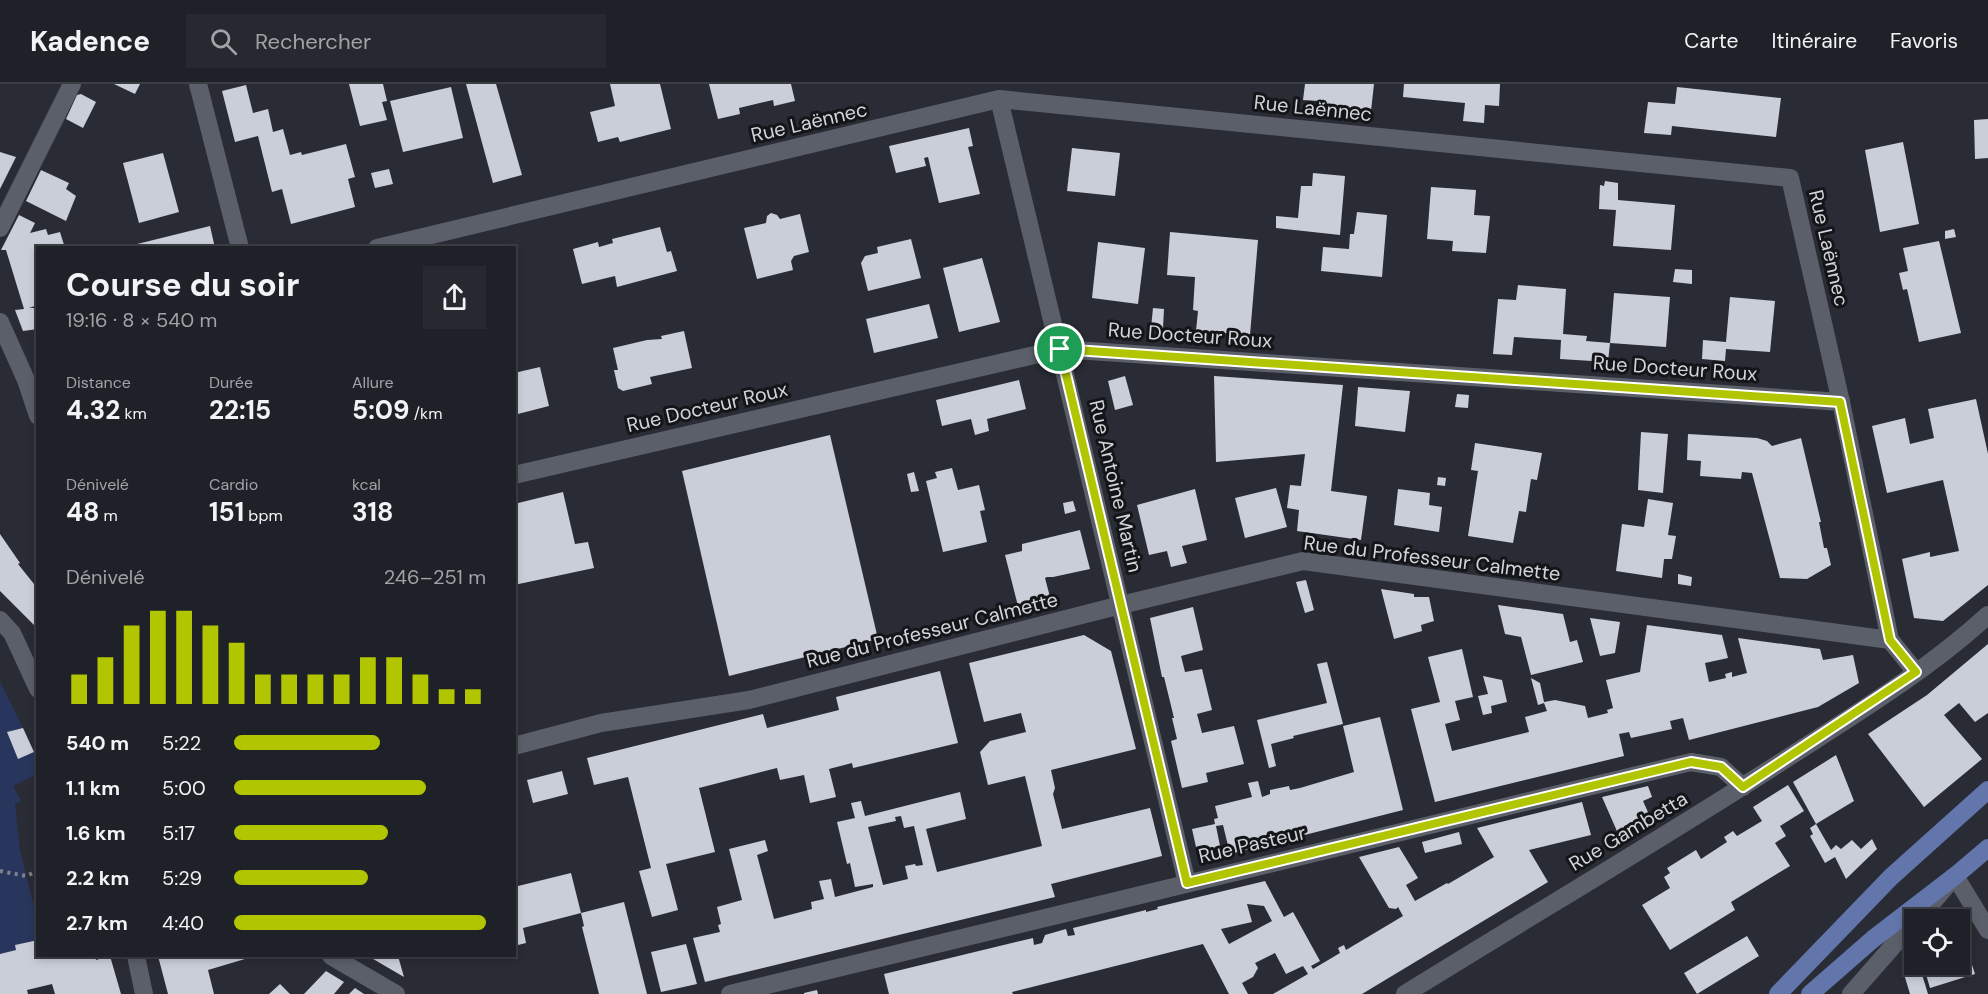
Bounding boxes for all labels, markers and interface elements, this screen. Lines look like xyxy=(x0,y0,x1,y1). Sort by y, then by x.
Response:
search box xyxy=(186,14,606,68)
text: Kadence xyxy=(30,23,150,60)
icon: search xyxy=(207,25,240,58)
text: Rechercher xyxy=(255,27,371,56)
text: Carte xyxy=(1684,27,1738,55)
text: Itinéraire xyxy=(1771,27,1857,55)
text: Favoris xyxy=(1890,27,1958,55)
street label: Rue Laënnec xyxy=(1253,89,1373,127)
street label: Rue Laënnec xyxy=(748,96,870,148)
street label: Rue Laënnec xyxy=(1803,187,1855,309)
text: Course du soir xyxy=(66,263,299,306)
button: share xyxy=(423,266,486,329)
text: 19:16 · 8 × 540 m xyxy=(66,307,217,333)
street label: Rue Docteur Roux xyxy=(1107,316,1273,354)
pin xyxy=(1034,323,1085,374)
icon: arrive xyxy=(1043,332,1076,365)
street label: Rue Docteur Roux xyxy=(1592,349,1758,387)
text: Distance xyxy=(66,372,131,393)
text: Durée xyxy=(209,372,253,393)
text: Allure xyxy=(352,372,394,393)
street label: Rue Docteur Roux xyxy=(624,376,790,438)
text: 4.32 xyxy=(66,393,120,427)
text: 22:15 xyxy=(209,393,271,427)
text: 5:09 xyxy=(352,393,410,427)
street label: Rue Antoine Martin xyxy=(1083,397,1149,575)
text: km xyxy=(120,403,147,424)
text: /km xyxy=(410,403,442,424)
text: Dénivelé xyxy=(66,474,129,495)
text: Cardio xyxy=(209,474,258,495)
text: kcal xyxy=(352,474,381,495)
text: 48 xyxy=(66,495,99,529)
text: 151 xyxy=(209,495,244,529)
text: 318 xyxy=(352,495,393,529)
text: m xyxy=(99,505,118,526)
text: bpm xyxy=(244,505,283,526)
street label: Rue du Professeur Calmette xyxy=(1302,529,1562,587)
text: Dénivelé xyxy=(66,564,145,590)
text: 246–251 m xyxy=(384,564,486,590)
street label: Rue du Professeur Calmette xyxy=(803,586,1061,674)
text: 540 m xyxy=(66,730,129,756)
text: 5:22 xyxy=(162,730,201,756)
text: 1.1 km xyxy=(66,775,120,801)
text: 5:00 xyxy=(162,775,206,801)
street label: Rue Gambetta xyxy=(1564,785,1692,877)
street label: Rue Pasteur xyxy=(1196,819,1308,869)
text: 1.6 km xyxy=(66,820,125,846)
text: 5:17 xyxy=(162,820,195,846)
text: 2.2 km xyxy=(66,865,129,891)
text: 5:29 xyxy=(162,865,202,891)
map controls xyxy=(1904,909,1970,975)
button: locate xyxy=(1904,909,1970,975)
text: 2.7 km xyxy=(66,910,128,936)
text: 4:40 xyxy=(162,910,204,936)

